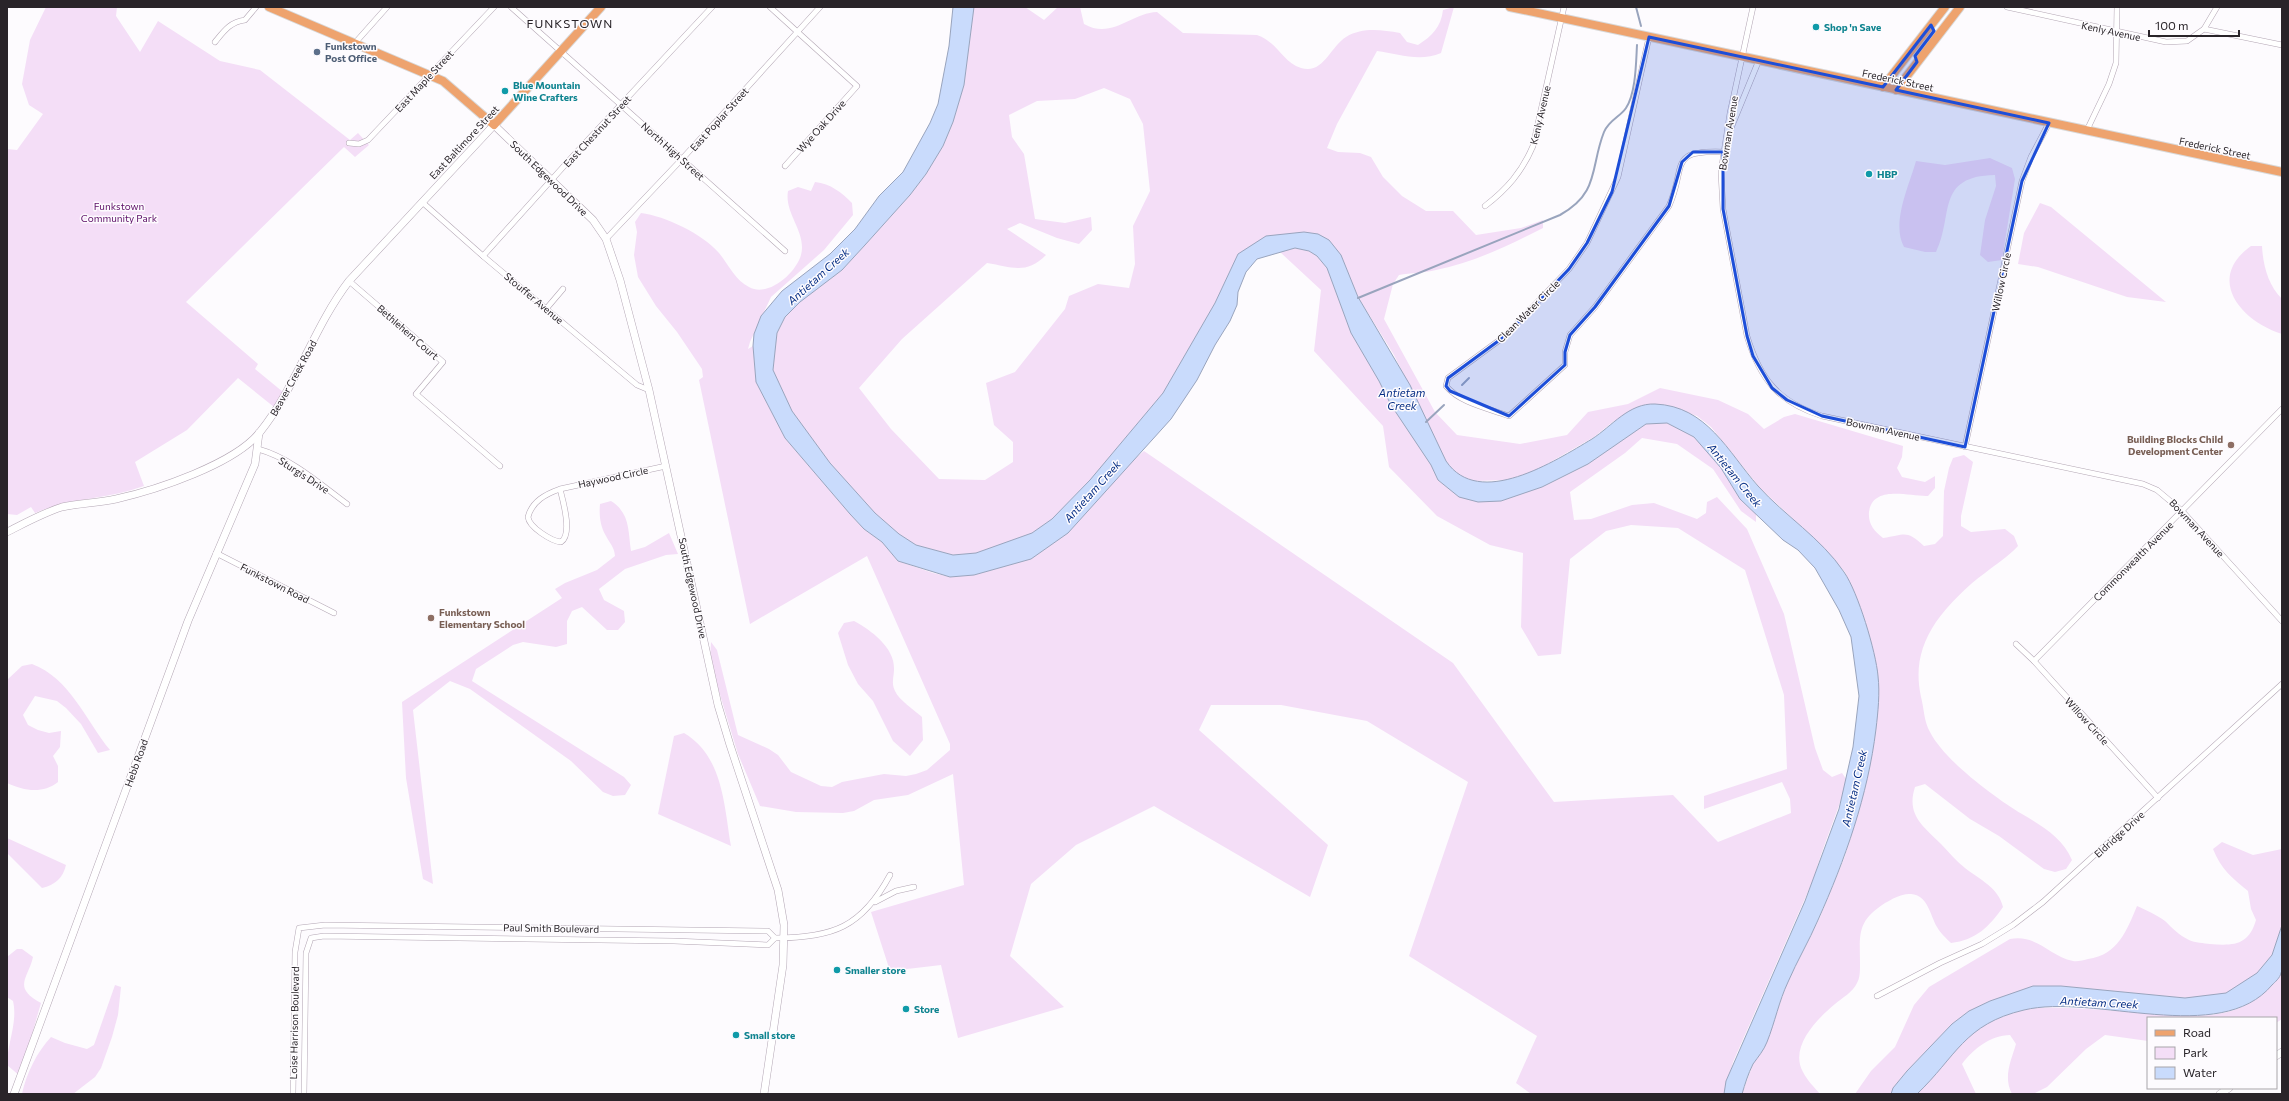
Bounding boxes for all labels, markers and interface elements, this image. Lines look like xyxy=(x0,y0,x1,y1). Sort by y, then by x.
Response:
scale bar xyxy=(2149,12,2239,38)
district label: FUNKSTOWN xyxy=(527,16,613,30)
text: 100 m xyxy=(2155,18,2189,32)
street label: Kenly Avenue xyxy=(2080,19,2142,43)
place label: Shop 'n Save xyxy=(1824,21,1881,33)
marker: Shop 'n Save xyxy=(1811,22,1821,32)
place label: Funkstown Post Office xyxy=(325,40,377,64)
marker: Funkstown Post Office xyxy=(312,47,322,57)
street label: East Maple Street xyxy=(392,48,456,114)
street label: Frederick Street xyxy=(1861,67,1935,93)
place label: Blue Mountain Wine Crafters xyxy=(513,79,581,103)
street label: Kenly Avenue xyxy=(1527,84,1553,146)
street label: East Poplar Street xyxy=(687,85,751,153)
marker: Blue Mountain Wine Crafters xyxy=(500,86,510,96)
street label: East Chestnut Street xyxy=(561,93,633,169)
street label: Bowman Avenue xyxy=(1716,95,1740,171)
street label: Wye Oak Drive xyxy=(794,97,848,155)
street label: East Baltimore Street xyxy=(427,103,501,181)
street label: North High Street xyxy=(639,120,707,182)
street label: Frederick Street xyxy=(2178,135,2252,161)
street label: South Edgewood Drive xyxy=(508,138,590,218)
place label: HBP xyxy=(1877,168,1898,180)
marker: HBP xyxy=(1864,169,1874,179)
park label: Funkstown Community Park xyxy=(81,200,158,224)
water label: Antietam Creek xyxy=(784,244,852,308)
street label: Willow Circle xyxy=(1989,252,2013,312)
street label: Stouffer Avenue xyxy=(502,270,566,326)
street label: Clean Water Circle xyxy=(1494,277,1562,345)
street label: Bethlehem Court xyxy=(375,302,441,362)
street label: Beaver Creek Road xyxy=(267,338,319,418)
water label: Antietam Creek xyxy=(1378,386,1426,412)
street label: Bowman Avenue xyxy=(1845,415,1921,443)
place label: Building Blocks Child Development Center xyxy=(2127,433,2223,457)
water label: Antietam Creek xyxy=(1705,440,1765,510)
marker: Building Blocks Child Development Center xyxy=(2226,440,2236,450)
street label: Sturgis Drive xyxy=(276,454,332,496)
water label: Antietam Creek xyxy=(1060,457,1124,525)
street label: Haywood Circle xyxy=(577,464,649,490)
street label: Bowman Avenue xyxy=(2167,496,2227,560)
street label: Commonwealth Avenue xyxy=(2091,519,2175,603)
street label: South Edgewood Drive xyxy=(676,536,710,640)
street label: Funkstown Road xyxy=(239,560,312,606)
place label: Funkstown Elementary School xyxy=(439,606,525,630)
marker: Funkstown Elementary School xyxy=(426,613,436,623)
street label: Willow Circle xyxy=(2063,695,2111,747)
street label: Hebb Road xyxy=(122,737,150,788)
water label: Antietam Creek xyxy=(1839,747,1869,829)
street label: Eldridge Drive xyxy=(2091,808,2147,860)
street label: Paul Smith Boulevard xyxy=(503,921,599,935)
place label: Smaller store xyxy=(845,964,906,976)
marker: Smaller store xyxy=(832,965,842,975)
street label: Loise Harrison Boulevard xyxy=(287,966,301,1080)
water label: Antietam Creek xyxy=(2059,993,2139,1011)
place label: Store xyxy=(914,1003,939,1015)
marker: Store xyxy=(901,1004,911,1014)
legend xyxy=(2147,1017,2277,1089)
text: Road xyxy=(2183,1025,2211,1039)
place label: Small store xyxy=(744,1029,795,1041)
marker: Small store xyxy=(731,1030,741,1040)
text: Park xyxy=(2183,1045,2209,1059)
text: Water xyxy=(2183,1065,2217,1079)

